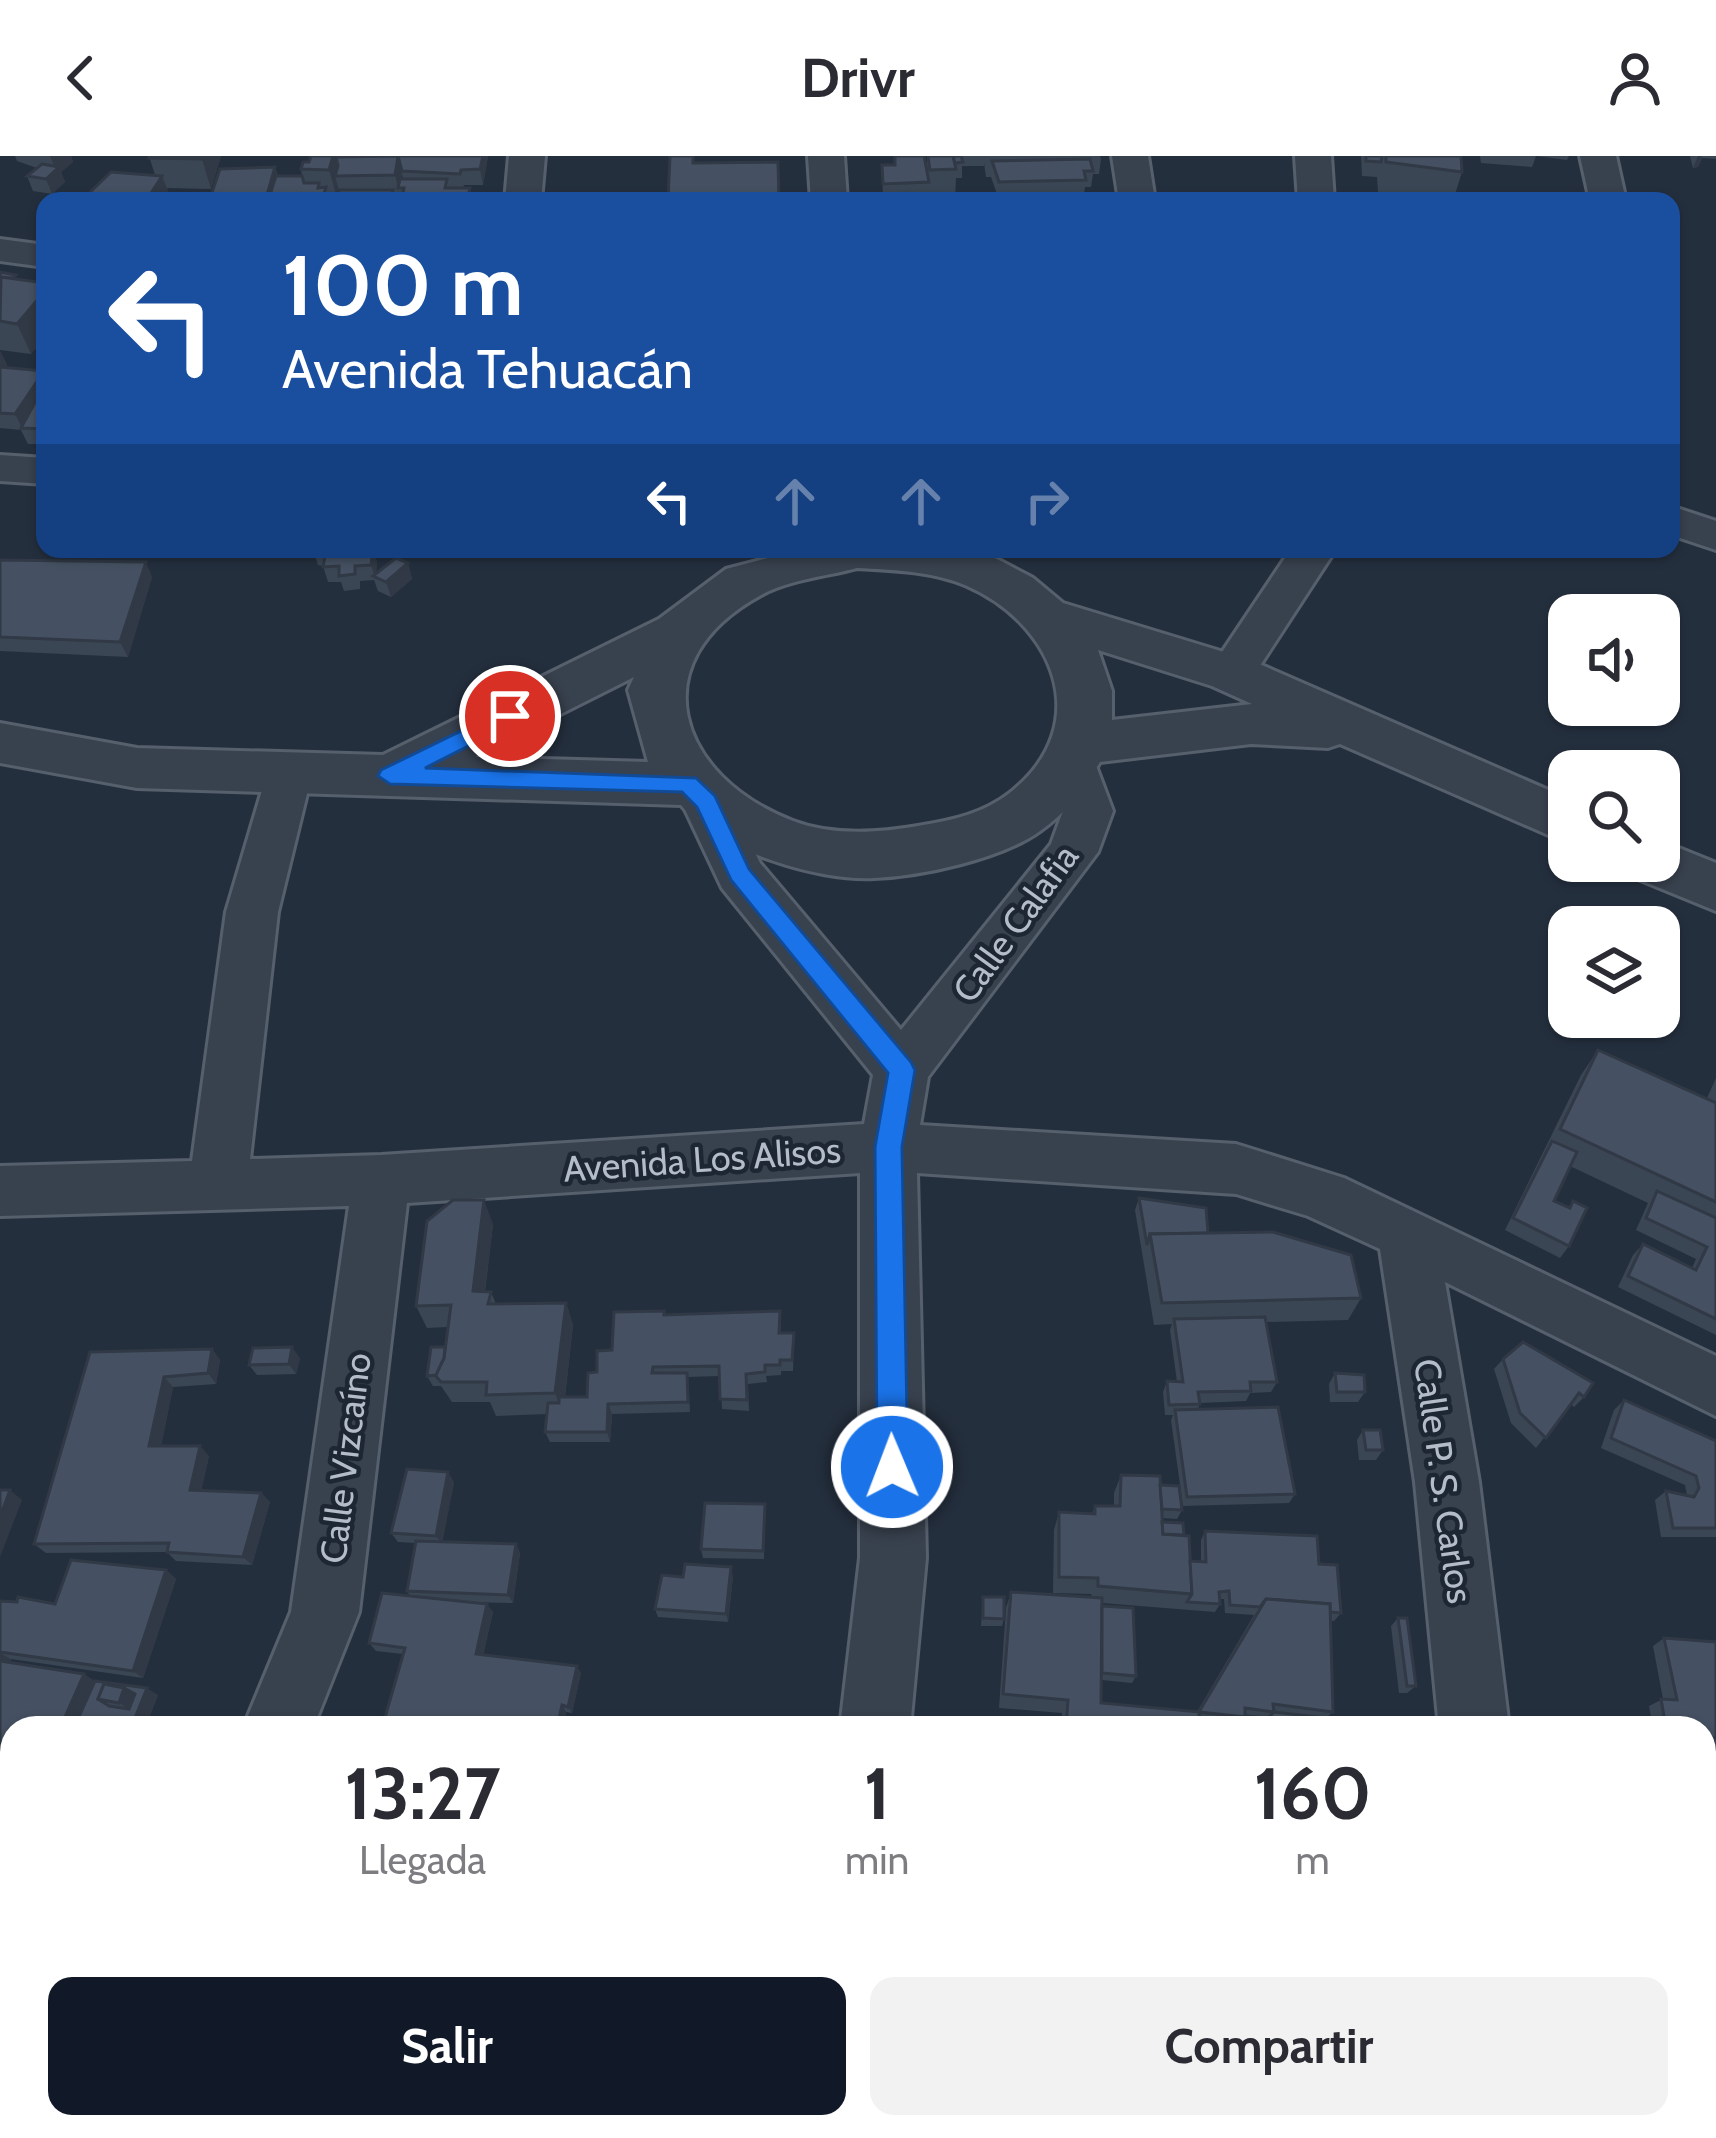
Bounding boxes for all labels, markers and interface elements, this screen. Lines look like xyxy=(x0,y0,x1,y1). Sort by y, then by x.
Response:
icon: back xyxy=(48,45,114,111)
text: Drivr xyxy=(801,45,915,111)
icon: person xyxy=(1602,45,1668,111)
text: 100 m xyxy=(282,234,524,336)
icon: left xyxy=(84,240,240,396)
text: Avenida Tehuacán xyxy=(282,336,693,402)
icon: left xyxy=(636,468,702,534)
icon: ahead xyxy=(762,468,828,534)
icon: ahead xyxy=(888,468,954,534)
icon: right xyxy=(1014,468,1080,534)
map controls xyxy=(1548,594,1680,1038)
button: sound xyxy=(1548,594,1680,726)
pin xyxy=(459,665,561,767)
icon: arrive xyxy=(477,683,543,749)
button: search xyxy=(1548,750,1680,882)
street label: Calle Calafia xyxy=(943,835,1087,1011)
button: layers xyxy=(1548,906,1680,1038)
street label: Avenida Los Alisos xyxy=(562,1127,842,1191)
street label: Calle Vizcaíno xyxy=(310,1350,380,1566)
street label: Calle P. S. Carlos xyxy=(1405,1356,1483,1606)
position arrow xyxy=(829,1404,955,1530)
text: 13:27 xyxy=(344,1750,501,1837)
text: 1 xyxy=(864,1750,890,1837)
text: 160 xyxy=(1254,1750,1372,1837)
text: Llegada xyxy=(359,1836,486,1884)
text: min xyxy=(845,1836,909,1884)
text: m xyxy=(1296,1836,1330,1884)
button: Salir xyxy=(48,1977,846,2115)
button: Compartir xyxy=(870,1977,1668,2115)

